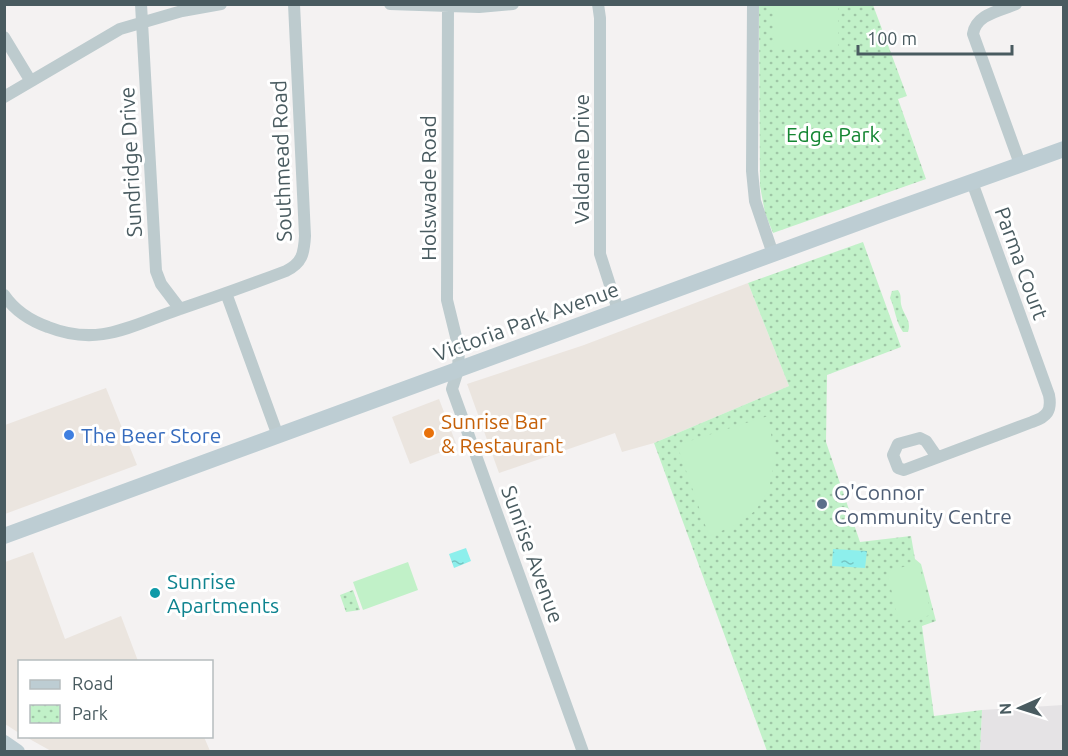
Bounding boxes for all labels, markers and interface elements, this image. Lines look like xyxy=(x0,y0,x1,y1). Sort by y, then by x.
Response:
scale bar xyxy=(858,18,1012,56)
text: 100 m xyxy=(867,28,917,48)
street label: Southmead Road xyxy=(266,80,296,242)
street label: Sundridge Drive xyxy=(114,86,146,238)
street label: Valdane Drive xyxy=(569,94,593,224)
street label: Holswade Road xyxy=(416,115,440,261)
park label: Edge Park xyxy=(786,122,880,146)
street label: Parma Court xyxy=(991,203,1053,323)
street label: Victoria Park Avenue xyxy=(430,276,622,366)
place label: Sunrise Bar & Restaurant xyxy=(441,409,563,457)
place label: The Beer Store xyxy=(81,423,221,447)
marker: Sunrise Bar & Restaurant xyxy=(422,426,436,440)
marker: The Beer Store xyxy=(62,428,76,442)
place label: O'Connor Community Centre xyxy=(834,480,1012,528)
street label: Sunrise Avenue xyxy=(497,482,569,626)
marker: O'Connor Community Centre xyxy=(815,497,829,511)
place label: Sunrise Apartments xyxy=(167,569,279,617)
marker: Sunrise Apartments xyxy=(148,586,162,600)
legend xyxy=(18,660,213,738)
text: Road xyxy=(72,673,114,693)
north arrow xyxy=(990,678,1050,738)
text: N xyxy=(996,702,1014,715)
text: Park xyxy=(72,703,108,723)

